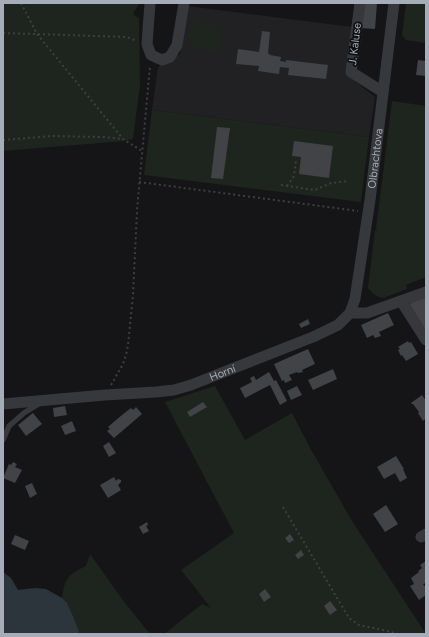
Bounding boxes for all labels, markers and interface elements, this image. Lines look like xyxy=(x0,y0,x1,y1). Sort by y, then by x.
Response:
street label: J. Kaluse xyxy=(346,22,364,66)
street label: Olbrachtova xyxy=(365,128,385,189)
street label: Horní xyxy=(207,362,238,384)

